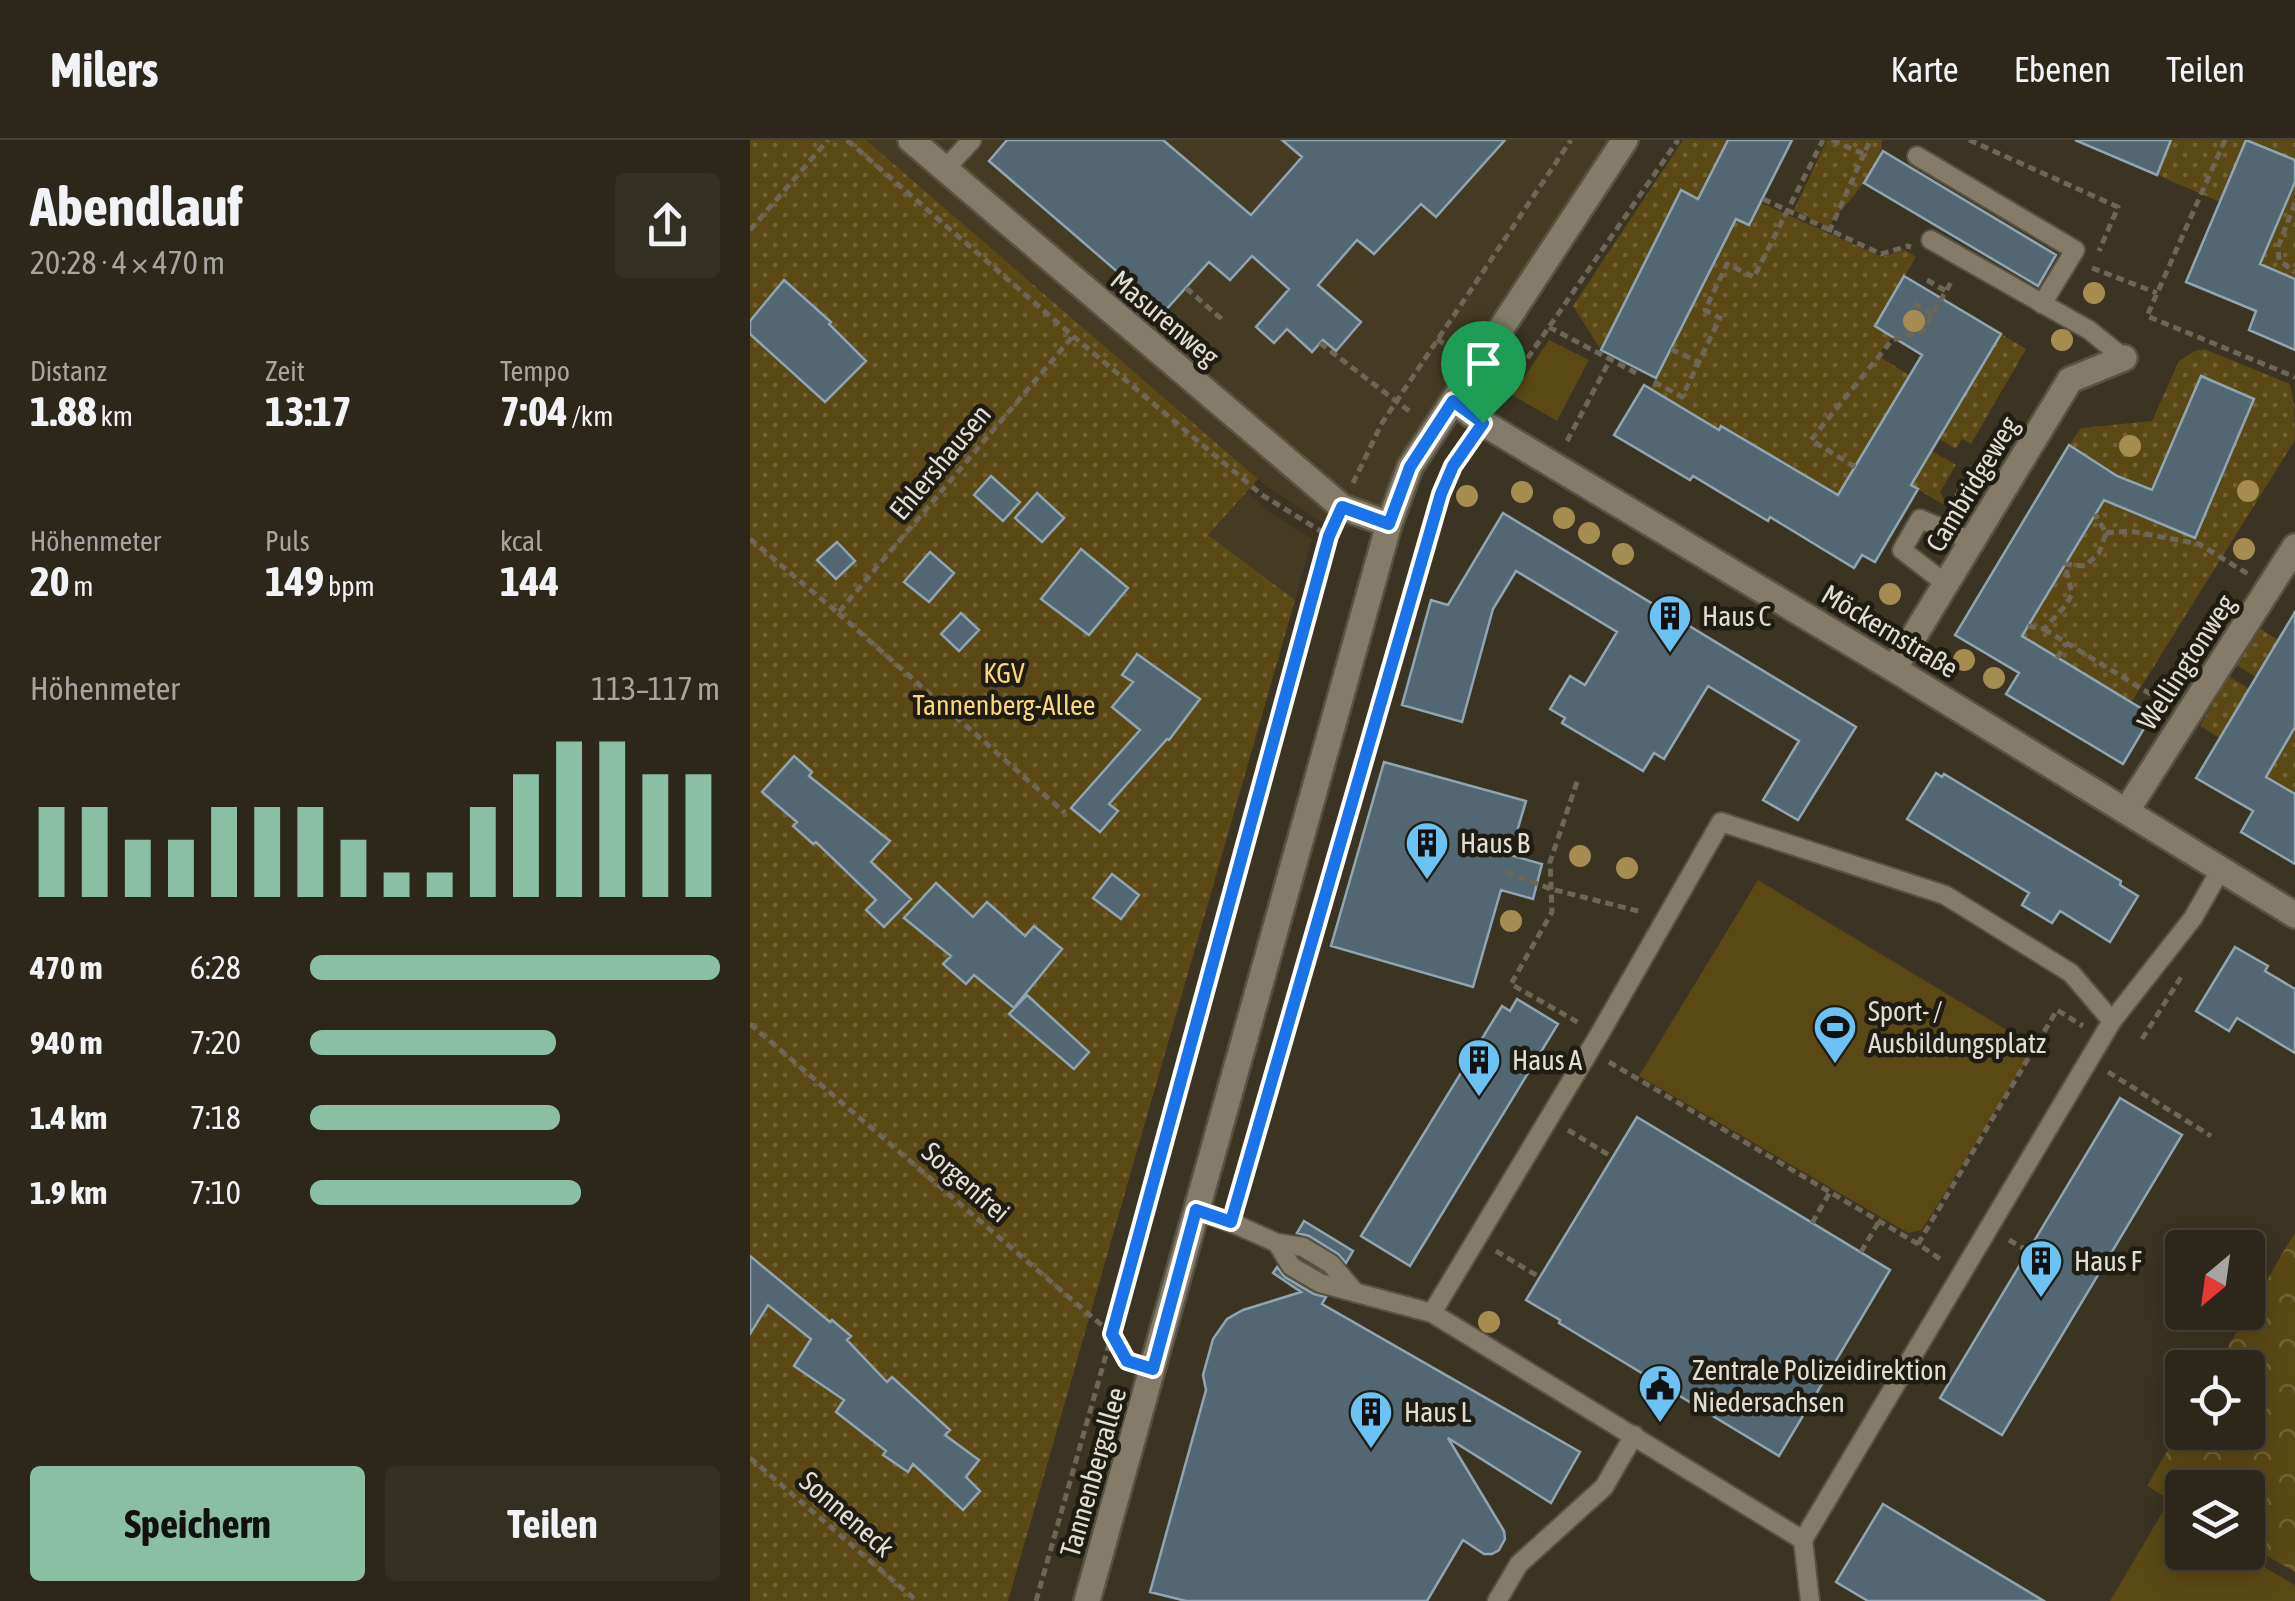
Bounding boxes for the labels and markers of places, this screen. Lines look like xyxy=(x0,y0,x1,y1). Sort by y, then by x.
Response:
pin xyxy=(1441,321,1526,424)
building icon: Haus C xyxy=(1647,593,1693,654)
place label: Haus C xyxy=(1702,600,1772,632)
building icon: Haus B xyxy=(1404,820,1450,881)
place label: Haus B xyxy=(1460,827,1530,859)
place label: Sport- / Ausbildungsplatz xyxy=(1868,995,2046,1059)
sports icon: Sport- / Ausbildungsplatz xyxy=(1812,1004,1858,1065)
building icon: Haus A xyxy=(1456,1037,1502,1098)
place label: Haus A xyxy=(1512,1044,1583,1076)
building icon: Haus F xyxy=(2018,1238,2064,1299)
place label: Haus F xyxy=(2074,1245,2142,1277)
place label: Zentrale Polizeidirektion Niedersachsen xyxy=(1692,1354,1947,1418)
public building icon: Zentrale Polizeidirektion Niedersachsen xyxy=(1637,1363,1683,1424)
building icon: Haus L xyxy=(1348,1389,1394,1450)
place label: Haus L xyxy=(1404,1396,1472,1428)

